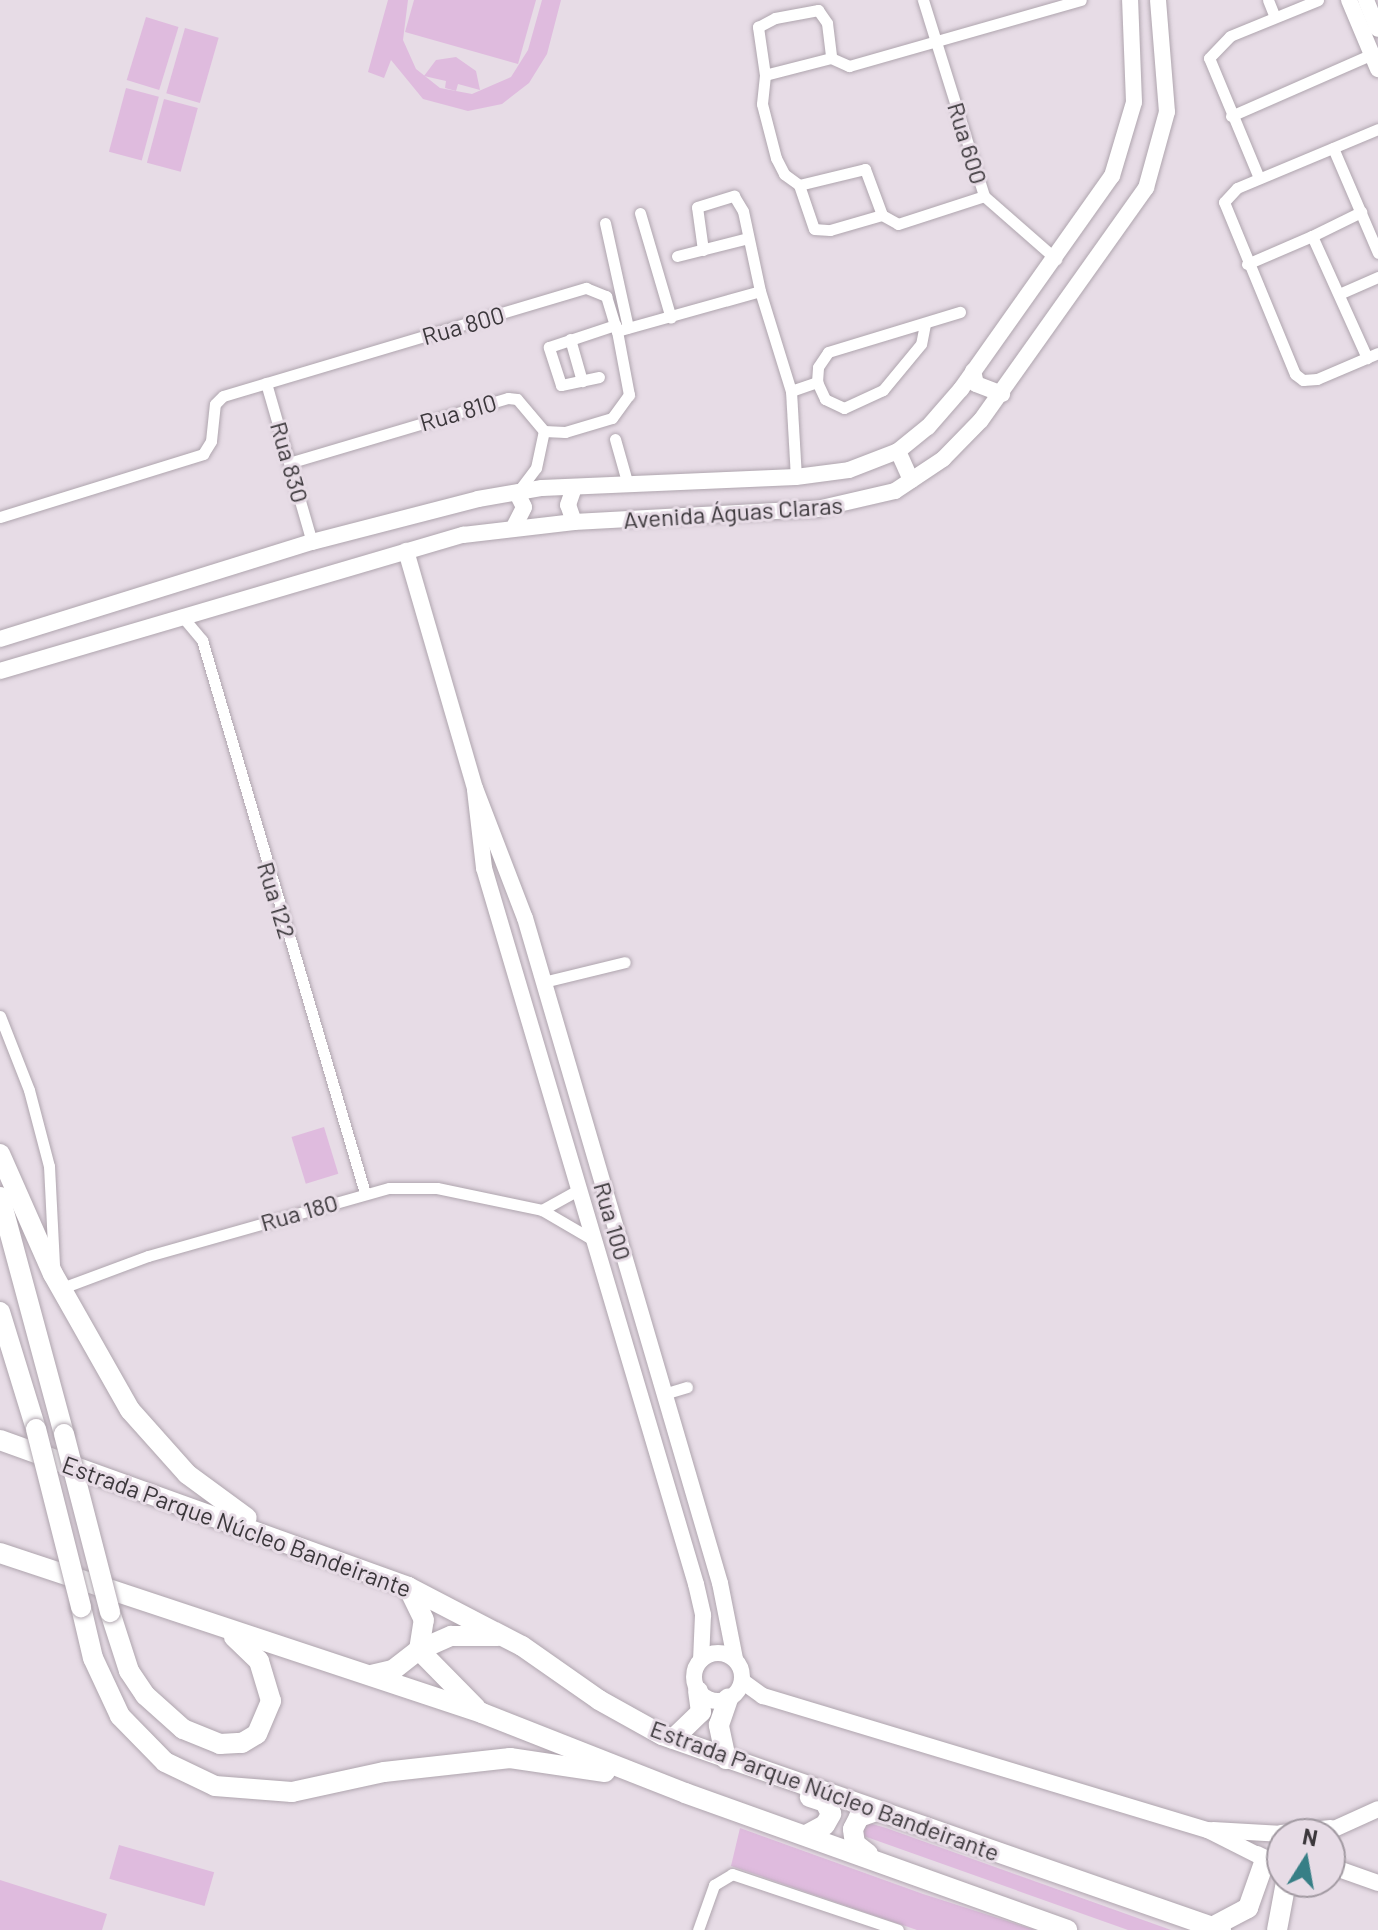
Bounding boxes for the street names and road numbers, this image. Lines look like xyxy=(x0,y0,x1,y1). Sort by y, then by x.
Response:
street label: Rua 600 xyxy=(942,99,994,187)
street label: Rua 800 xyxy=(419,300,507,350)
street label: Rua 810 xyxy=(416,387,500,437)
street label: Rua 830 xyxy=(265,418,315,506)
street label: Avenida Águas Claras xyxy=(622,490,844,534)
street label: Rua 122 xyxy=(252,858,302,942)
street label: Rua 100 xyxy=(588,1179,638,1263)
street label: Rua 180 xyxy=(257,1187,341,1237)
street label: Estrada Parque Núcleo Bandeirante xyxy=(59,1449,415,1603)
street label: Estrada Parque Núcleo Bandeirante xyxy=(647,1713,1003,1867)

